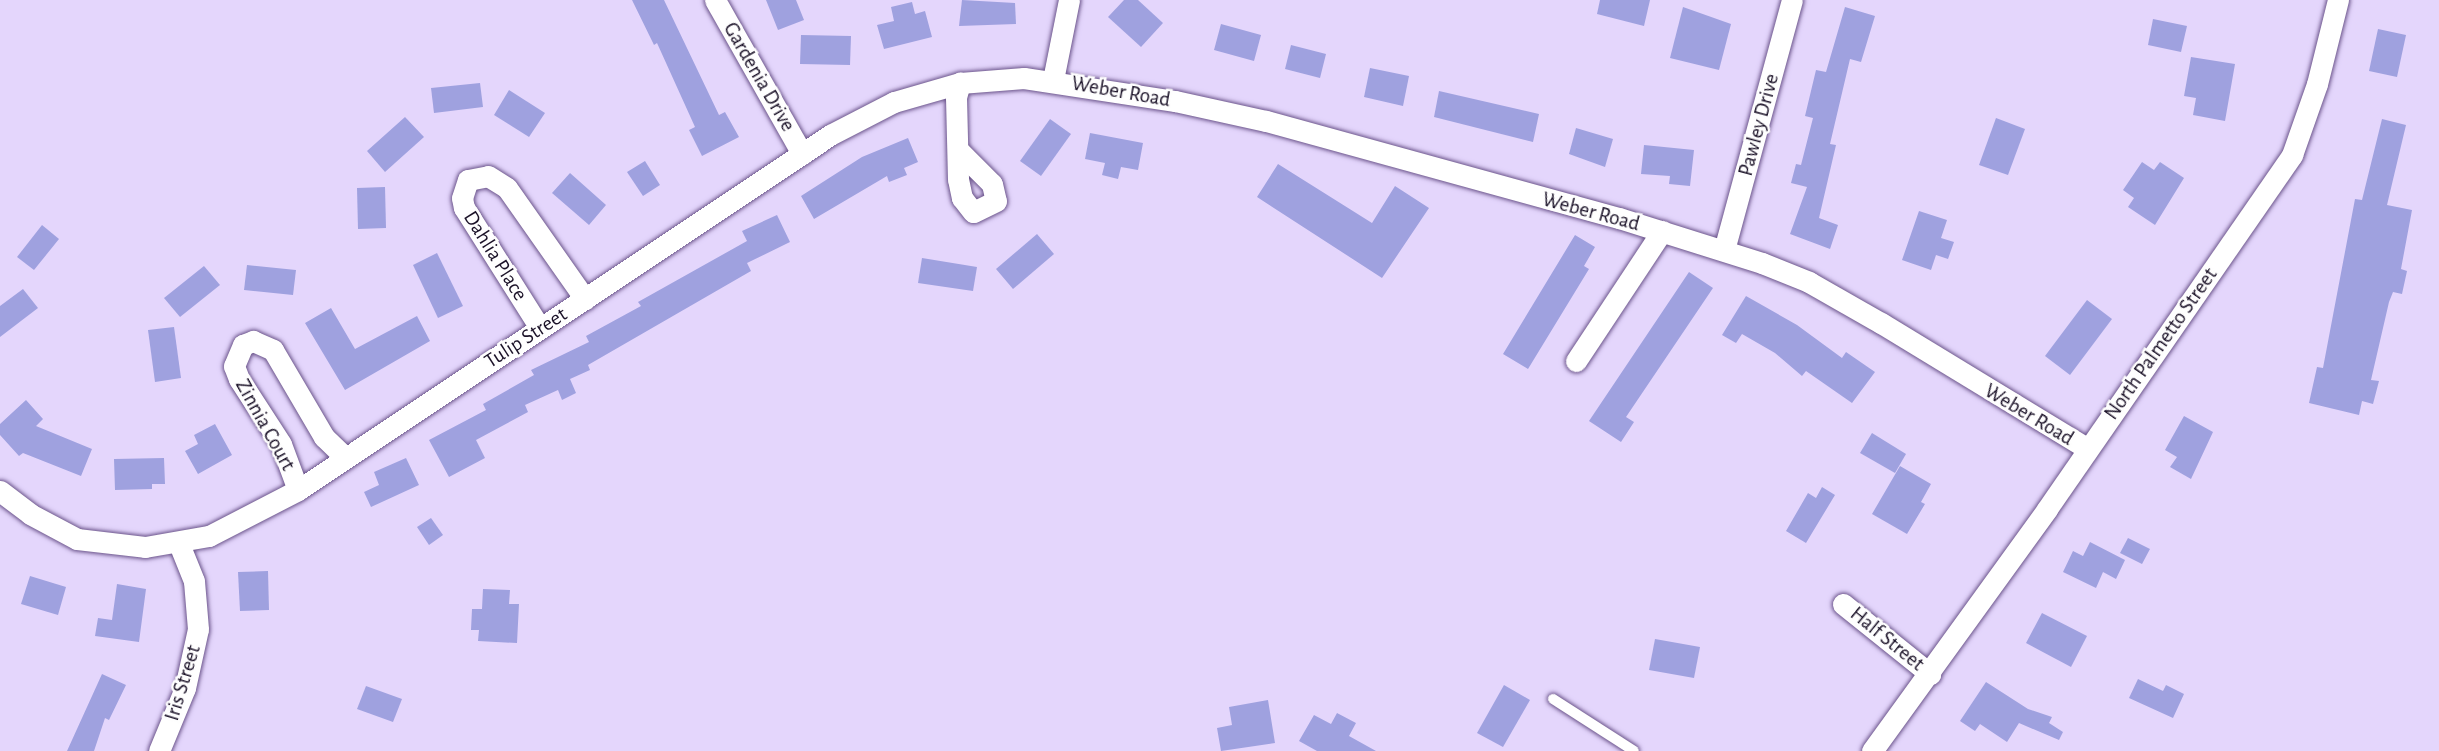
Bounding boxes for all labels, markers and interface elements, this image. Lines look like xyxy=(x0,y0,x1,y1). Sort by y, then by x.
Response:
street label: Gardenia Drive xyxy=(718,18,800,136)
street label: Weber Road xyxy=(1070,71,1172,113)
street label: Pawley Drive xyxy=(1733,71,1785,179)
street label: Weber Road xyxy=(1539,187,1643,237)
street label: Dahlia Place xyxy=(458,206,532,306)
street label: North Palmetto Street xyxy=(2099,263,2223,425)
street label: Tulip Street xyxy=(480,302,572,374)
street label: Zinnia Court xyxy=(230,375,300,475)
street label: Weber Road xyxy=(1980,378,2078,452)
street label: Half Street xyxy=(1845,601,1929,677)
street label: Iris Street xyxy=(160,642,206,724)

